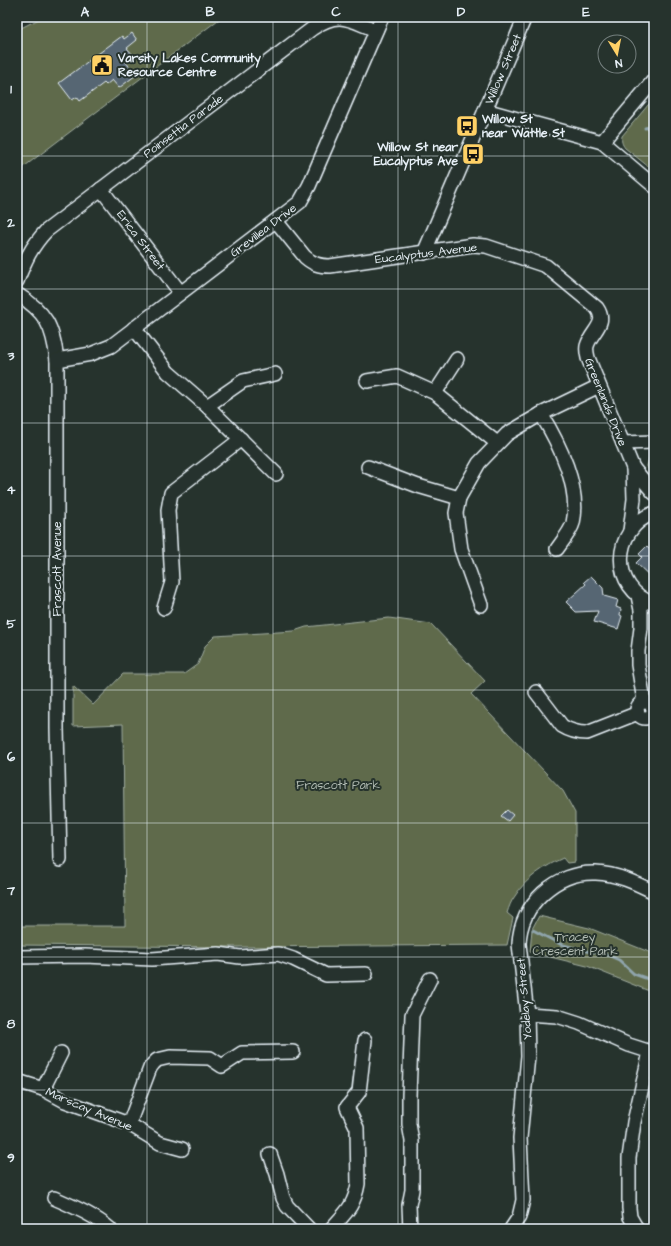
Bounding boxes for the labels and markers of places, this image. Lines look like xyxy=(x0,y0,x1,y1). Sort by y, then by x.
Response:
place label: Varsity Lakes Community Resource Centre xyxy=(117,50,261,81)
public building icon: Varsity Lakes Community Resource Centre xyxy=(89,52,115,78)
place label: Willow St near Wattle St xyxy=(481,111,565,142)
bus stop icon: Willow St near Wattle St xyxy=(454,113,480,139)
place label: Willow St near Eucalyptus Ave xyxy=(374,139,458,171)
bus stop icon: Willow St near Eucalyptus Ave xyxy=(460,141,486,167)

